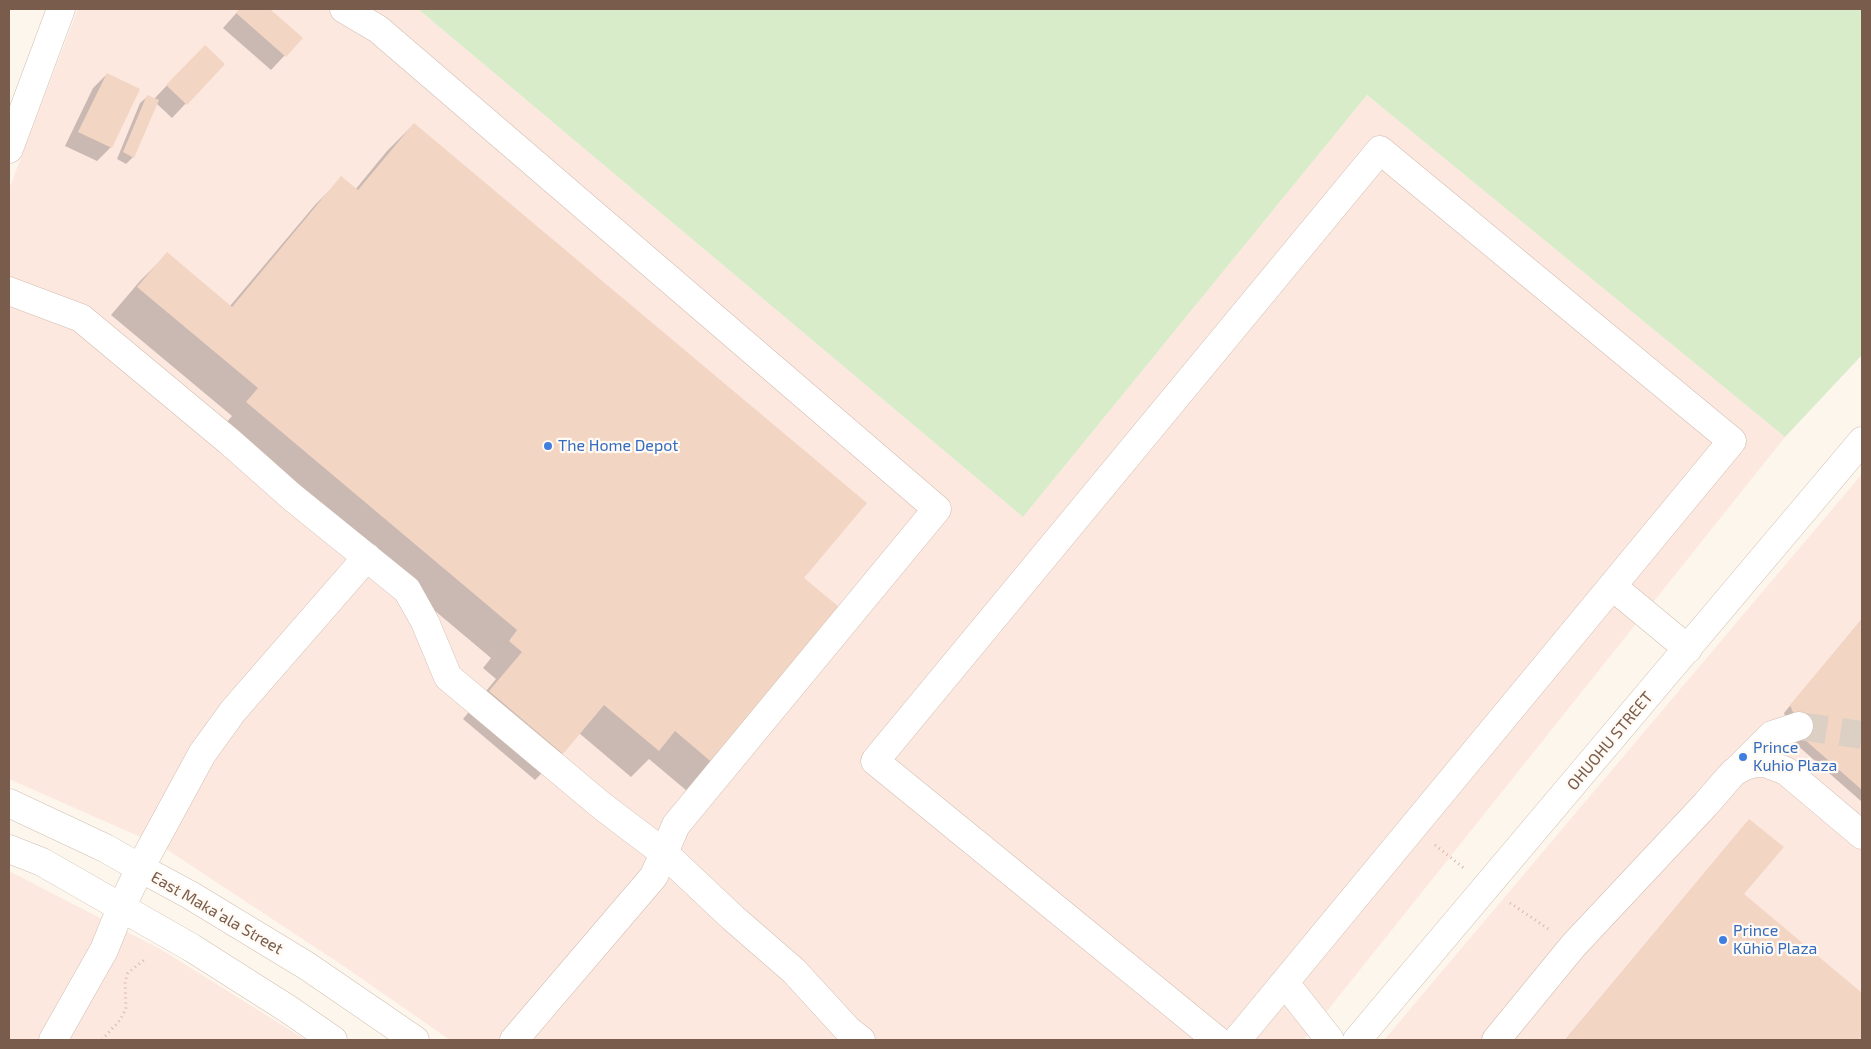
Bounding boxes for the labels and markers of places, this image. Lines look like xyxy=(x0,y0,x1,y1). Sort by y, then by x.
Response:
place label: The Home Depot xyxy=(558,436,678,456)
marker: The Home Depot xyxy=(542,440,554,452)
place label: Prince Kuhio Plaza xyxy=(1753,738,1837,776)
marker: Prince Kuhio Plaza xyxy=(1737,751,1749,763)
place label: Prince Kūhiō Plaza xyxy=(1733,921,1817,959)
marker: Prince Kūhiō Plaza xyxy=(1717,934,1729,946)

